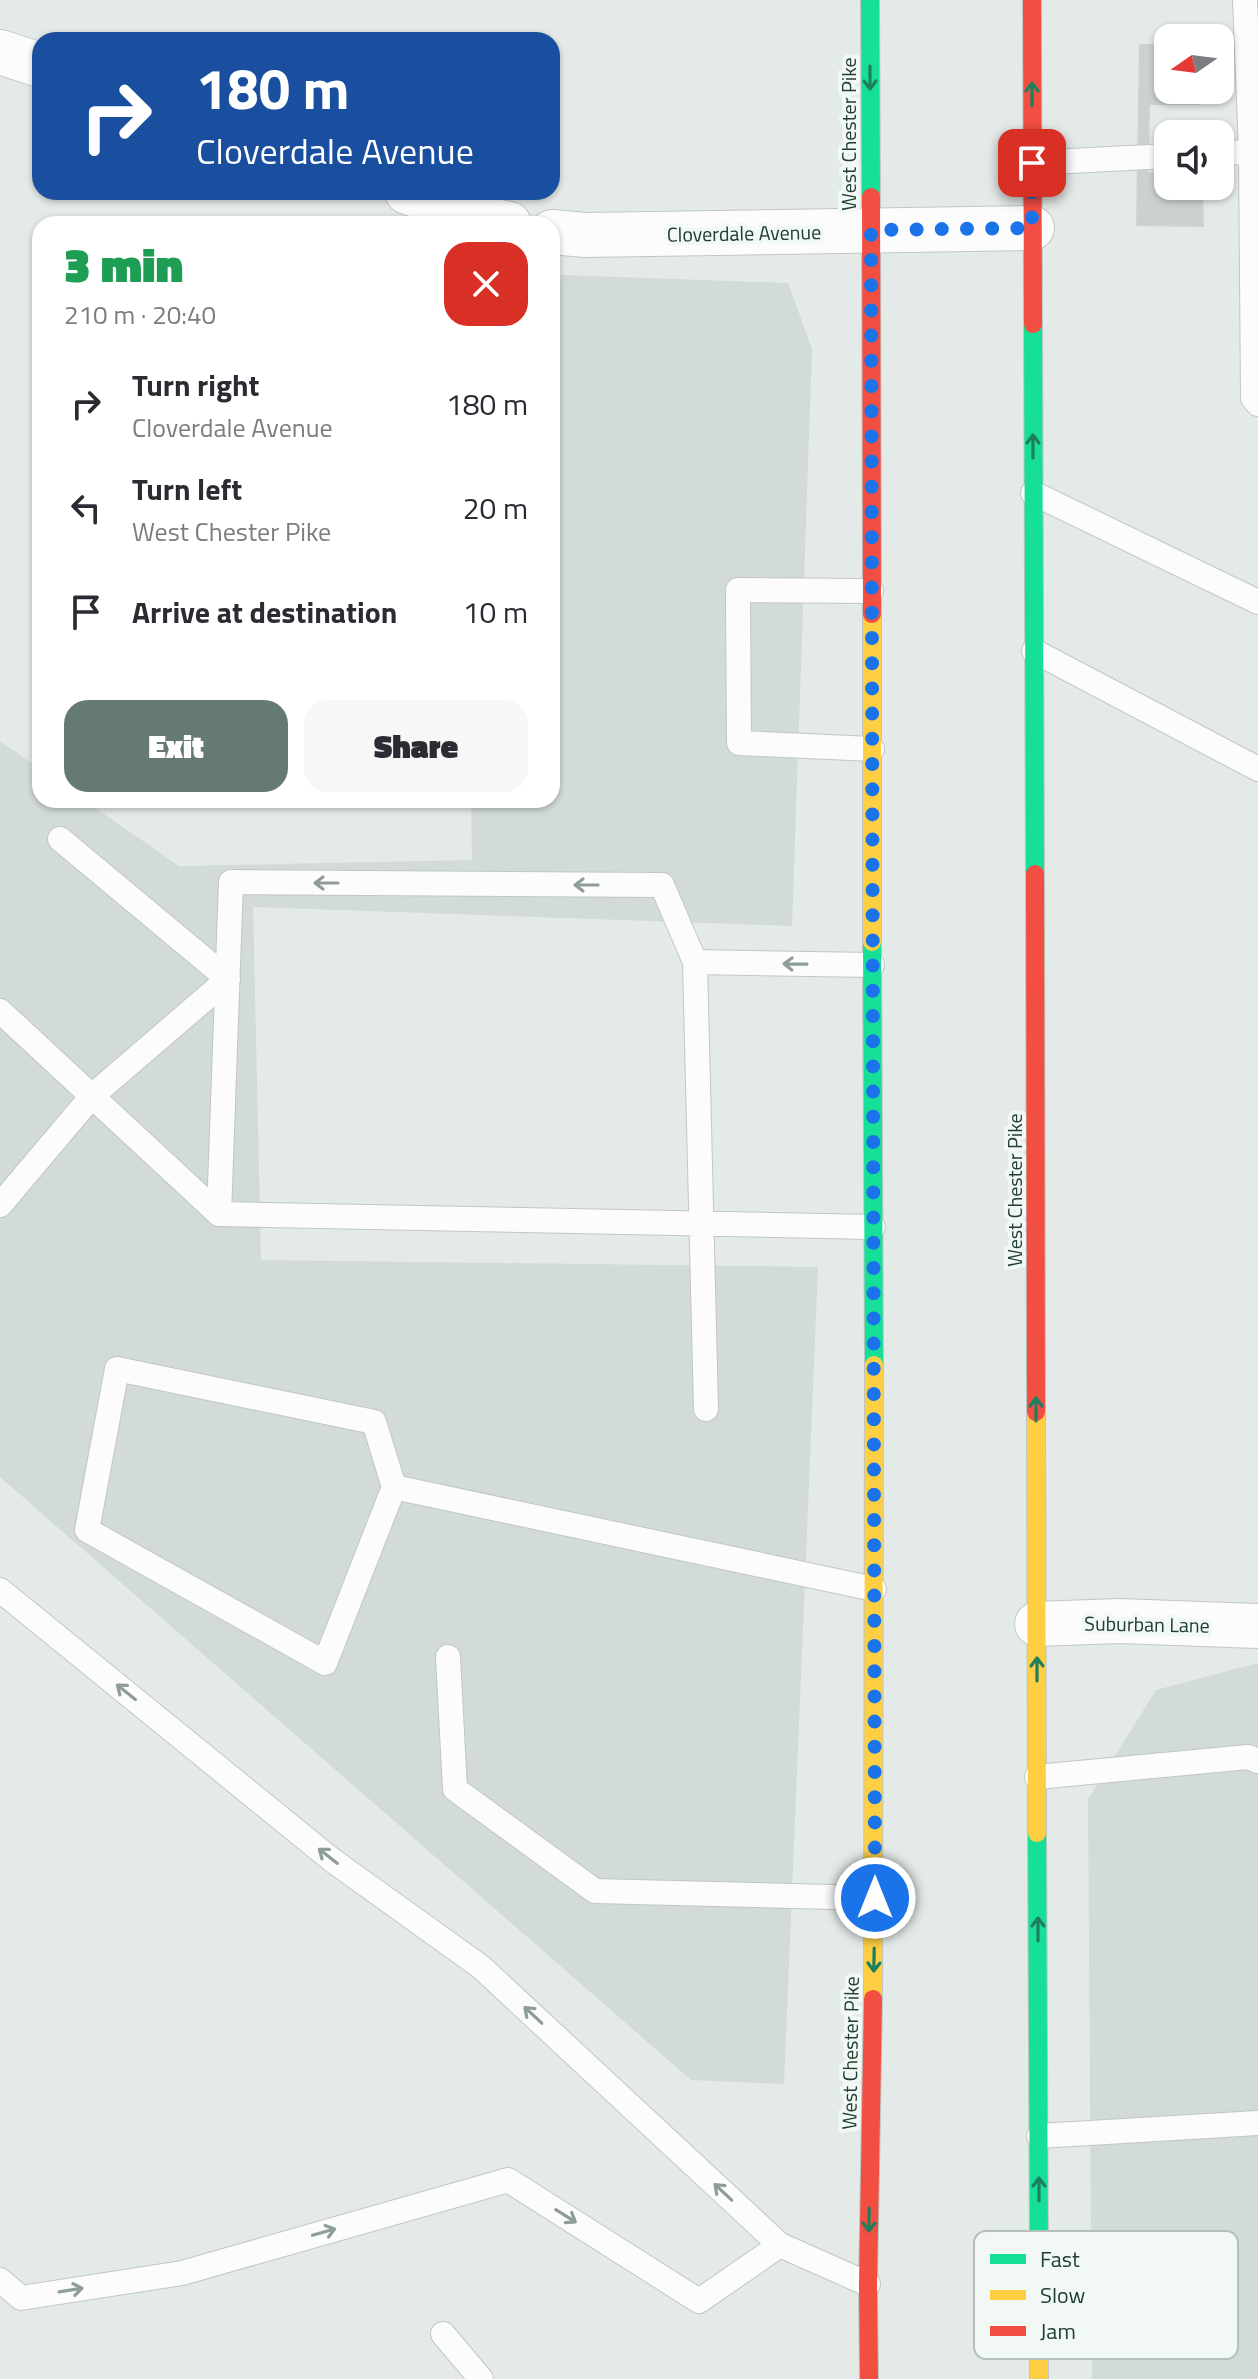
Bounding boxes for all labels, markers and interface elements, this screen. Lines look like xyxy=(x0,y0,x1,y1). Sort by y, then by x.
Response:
north arrow xyxy=(1154,24,1234,104)
map controls xyxy=(1154,24,1234,200)
text: 180 m xyxy=(196,46,349,131)
street label: West Chester Pike xyxy=(833,57,864,211)
icon: right xyxy=(64,64,168,168)
one-way arrow xyxy=(862,64,878,91)
one-way arrow xyxy=(1024,81,1040,108)
button: sound xyxy=(1154,120,1234,200)
text: Cloverdale Avenue xyxy=(196,123,474,178)
pin xyxy=(998,129,1066,197)
icon: arrive xyxy=(1010,141,1054,185)
street label: Cloverdale Avenue xyxy=(667,216,821,250)
text: 3 min xyxy=(64,228,183,301)
button: close xyxy=(444,242,528,326)
text: 210 m · 20:40 xyxy=(64,295,216,334)
text: Turn right xyxy=(132,362,260,408)
text: 180 m xyxy=(446,381,528,427)
icon: right xyxy=(64,382,108,426)
text: Cloverdale Avenue xyxy=(132,408,333,447)
one-way arrow xyxy=(1025,433,1041,460)
text: Turn left xyxy=(132,466,242,512)
text: 20 m xyxy=(463,485,528,531)
icon: left xyxy=(64,486,108,530)
text: West Chester Pike xyxy=(132,512,331,551)
text: Arrive at destination xyxy=(132,589,397,635)
text: 10 m xyxy=(463,589,528,635)
icon: arrive xyxy=(64,590,108,634)
button: Exit xyxy=(64,700,288,792)
button: Share xyxy=(304,700,528,792)
one-way arrow xyxy=(313,875,340,891)
one-way arrow xyxy=(573,877,600,893)
one-way arrow xyxy=(782,956,809,972)
street label: West Chester Pike xyxy=(999,1113,1030,1267)
one-way arrow xyxy=(1028,1396,1044,1423)
street label: Suburban Lane xyxy=(1084,1607,1210,1641)
one-way arrow xyxy=(1029,1656,1045,1683)
one-way arrow xyxy=(116,1683,137,1701)
one-way arrow xyxy=(318,1847,339,1864)
position arrow xyxy=(833,1856,917,1940)
one-way arrow xyxy=(1030,1916,1046,1943)
one-way arrow xyxy=(866,1946,881,1973)
street label: West Chester Pike xyxy=(833,1976,867,2130)
one-way arrow xyxy=(523,2005,543,2024)
one-way arrow xyxy=(1031,2176,1047,2203)
one-way arrow xyxy=(713,2182,733,2201)
one-way arrow xyxy=(862,2206,877,2233)
one-way arrow xyxy=(554,2208,576,2225)
one-way arrow xyxy=(310,2224,336,2239)
legend xyxy=(974,2231,1238,2359)
text: Fast xyxy=(1040,2242,1080,2276)
text: Slow xyxy=(1040,2278,1086,2312)
one-way arrow xyxy=(57,2282,83,2297)
text: Jam xyxy=(1040,2314,1076,2348)

